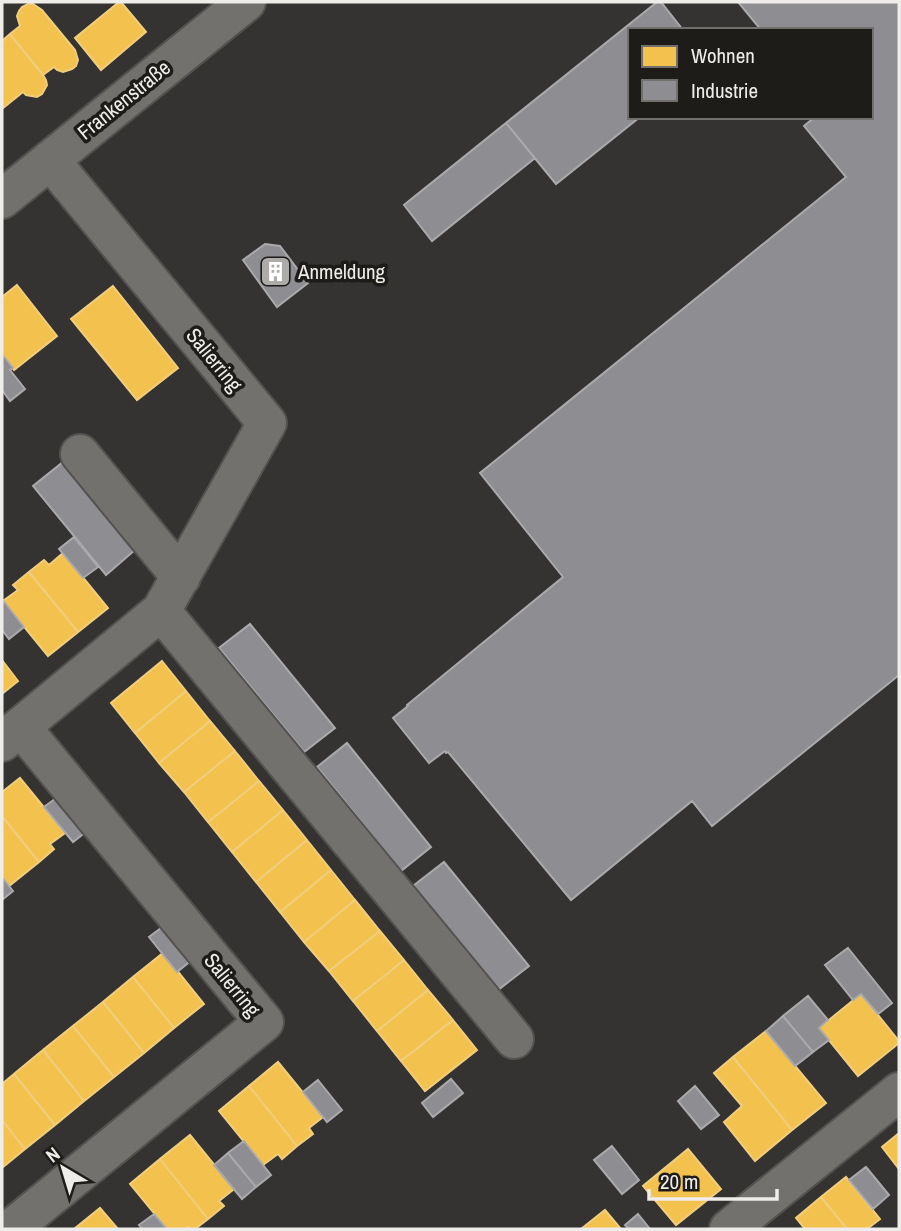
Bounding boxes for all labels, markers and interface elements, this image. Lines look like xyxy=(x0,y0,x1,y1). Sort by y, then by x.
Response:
legend xyxy=(628,28,873,119)
text: Wohnen xyxy=(691,41,755,70)
street label: Frankenstraße xyxy=(71,53,176,146)
text: Industrie xyxy=(691,76,758,105)
building icon: Anmeldung xyxy=(258,255,292,289)
place label: Anmeldung xyxy=(297,257,386,286)
street label: Salierring xyxy=(180,322,249,398)
street label: Salierring xyxy=(198,947,267,1023)
north arrow xyxy=(28,1133,98,1203)
text: N xyxy=(40,1141,65,1168)
scale bar xyxy=(649,1158,777,1202)
text: 20 m xyxy=(660,1167,698,1196)

